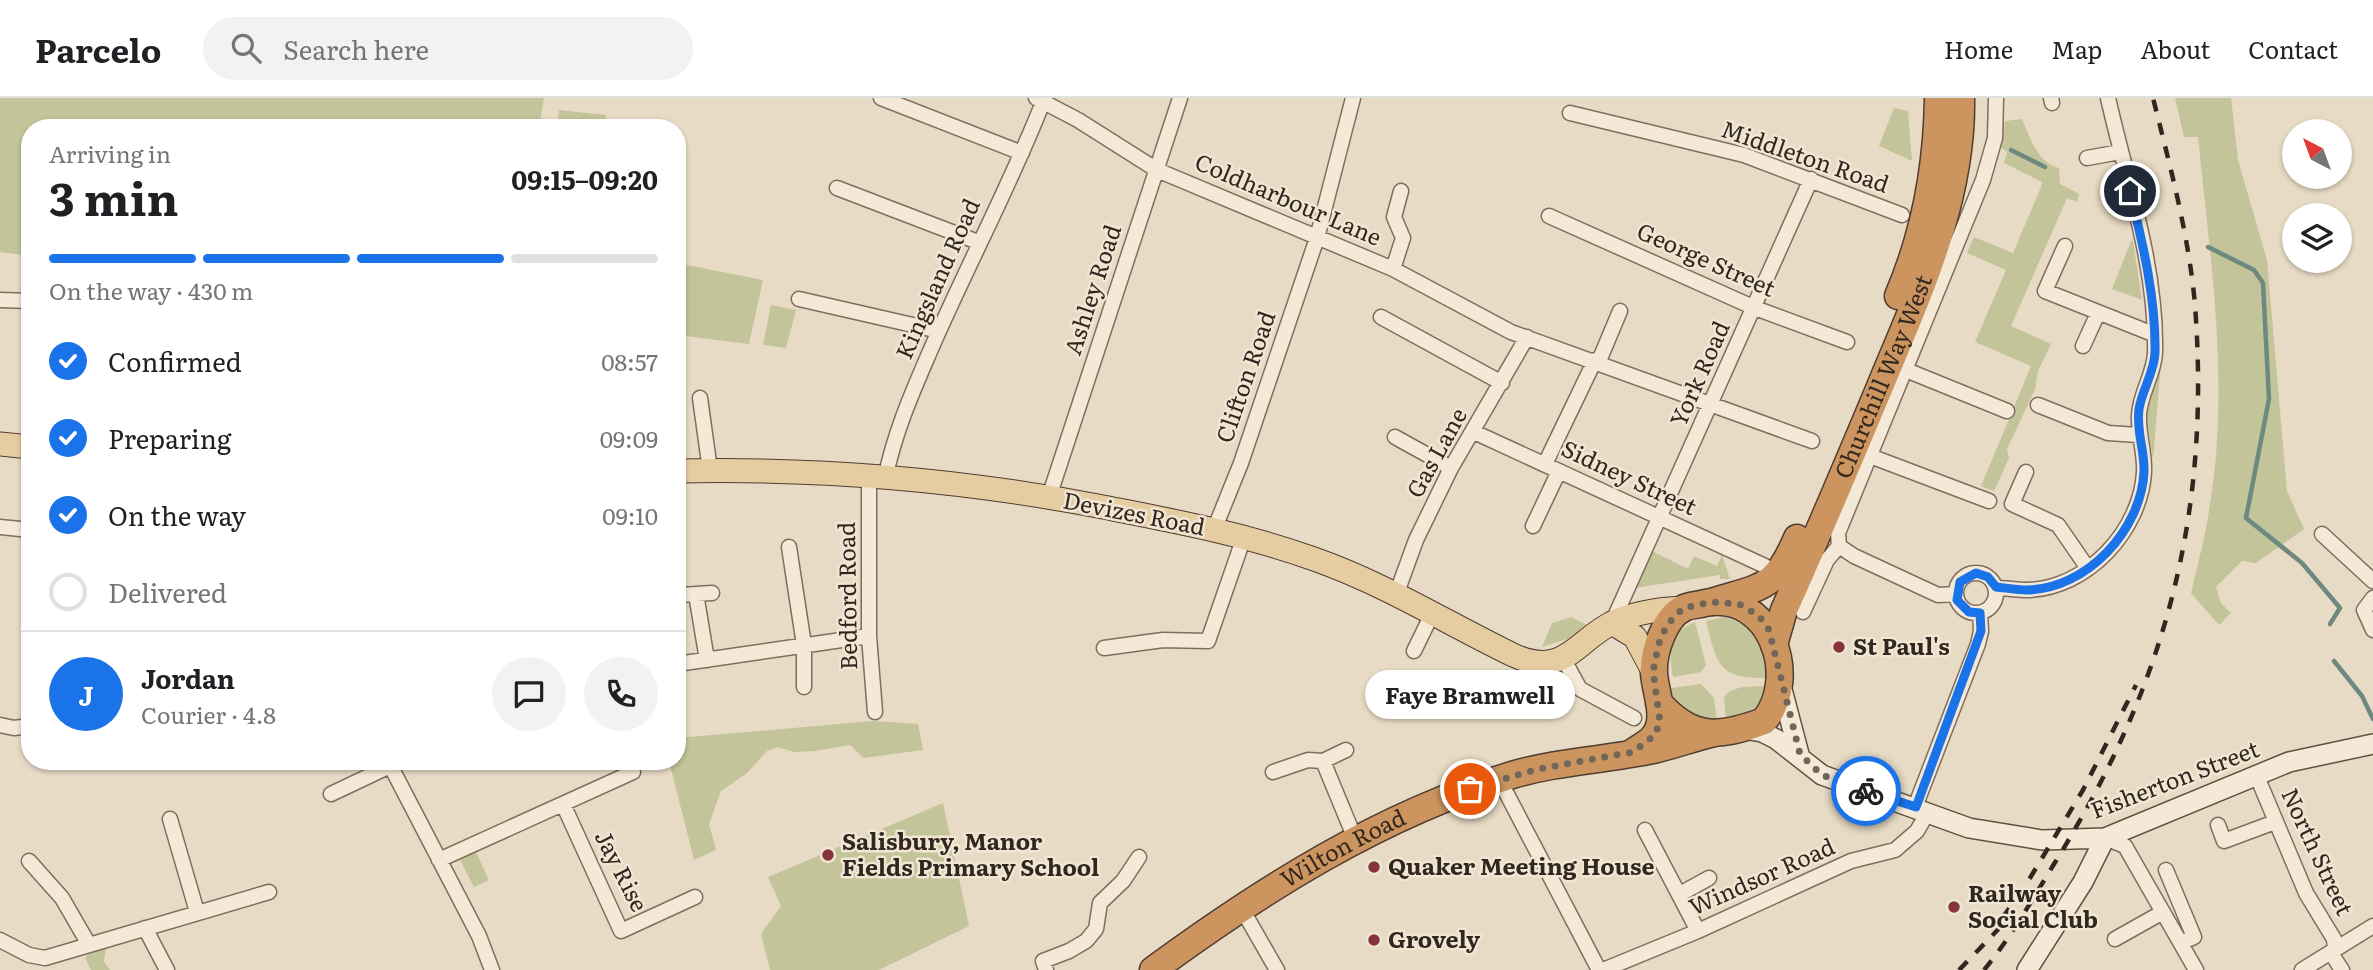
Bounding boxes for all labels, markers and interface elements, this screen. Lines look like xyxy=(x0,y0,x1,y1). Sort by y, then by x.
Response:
search box xyxy=(203,17,693,80)
text: Parcelo xyxy=(35,24,161,73)
icon: search xyxy=(227,29,265,67)
text: Search here xyxy=(283,29,429,68)
text: Home xyxy=(1944,31,2013,66)
text: Map xyxy=(2051,31,2102,66)
text: About xyxy=(2140,31,2210,66)
text: Contact xyxy=(2248,31,2338,66)
street label: Middleton Road xyxy=(1717,110,1894,200)
north arrow xyxy=(2282,119,2352,189)
map controls xyxy=(2282,119,2352,273)
text: Arriving in xyxy=(49,136,171,170)
street label: Coldharbour Lane xyxy=(1190,143,1387,253)
text: 09:15–09:20 xyxy=(511,159,658,198)
pin xyxy=(2100,161,2160,221)
text: 3 min xyxy=(49,162,179,230)
icon: home xyxy=(2111,172,2149,210)
street label: Kingsland Road xyxy=(886,192,987,364)
button: layers xyxy=(2282,203,2352,273)
street label: George Street xyxy=(1632,213,1782,304)
street label: Ashley Road xyxy=(1054,220,1128,359)
street label: Churchill Way West xyxy=(1824,269,1939,483)
text: On the way · 430 m xyxy=(49,273,253,307)
street label: Clifton Road xyxy=(1206,306,1282,447)
street label: York Road xyxy=(1660,315,1737,431)
text: Confirmed xyxy=(108,341,242,380)
icon: check xyxy=(49,342,87,380)
text: 08:57 xyxy=(601,344,658,378)
street label: Gas Lane xyxy=(1397,401,1474,503)
text: Preparing xyxy=(108,418,231,457)
icon: check xyxy=(49,419,87,457)
text: 09:09 xyxy=(600,421,658,455)
street label: Sidney Street xyxy=(1557,430,1704,523)
street label: Devizes Road xyxy=(1060,482,1208,542)
text: On the way xyxy=(108,495,246,534)
icon: check xyxy=(49,496,87,534)
text: 09:10 xyxy=(602,498,658,532)
street label: Bedford Road xyxy=(828,522,864,670)
text: Delivered xyxy=(108,572,227,611)
place label: St Paul's xyxy=(1853,628,1950,662)
marker: St Paul's xyxy=(1831,639,1847,655)
button: chat xyxy=(492,657,566,731)
button: phone xyxy=(584,657,658,731)
text: Jordan xyxy=(141,658,235,697)
callout: Faye Bramwell xyxy=(1365,670,1575,719)
text: J xyxy=(79,675,93,714)
text: Faye Bramwell xyxy=(1385,677,1555,711)
text: Courier · 4.8 xyxy=(141,697,276,731)
street label: Fisherton Street xyxy=(2085,730,2264,826)
courier xyxy=(1831,756,1901,826)
pin xyxy=(1440,759,1500,819)
icon: bag xyxy=(1451,770,1489,808)
icon: bike xyxy=(1847,772,1885,810)
street label: North Street xyxy=(2274,782,2363,921)
street label: Wilton Road xyxy=(1273,799,1411,895)
street label: Jay Rise xyxy=(588,823,658,917)
place label: Salisbury, Manor Fields Primary School xyxy=(842,823,1099,883)
street label: Windsor Road xyxy=(1683,828,1840,923)
marker: Salisbury, Manor Fields Primary School xyxy=(820,847,836,863)
place label: Quaker Meeting House xyxy=(1388,848,1655,882)
marker: Quaker Meeting House xyxy=(1366,859,1382,875)
place label: Railway Social Club xyxy=(1968,875,2098,935)
marker: Railway Social Club xyxy=(1946,899,1962,915)
place label: Grovely xyxy=(1388,921,1480,955)
marker: Grovely xyxy=(1366,932,1382,948)

